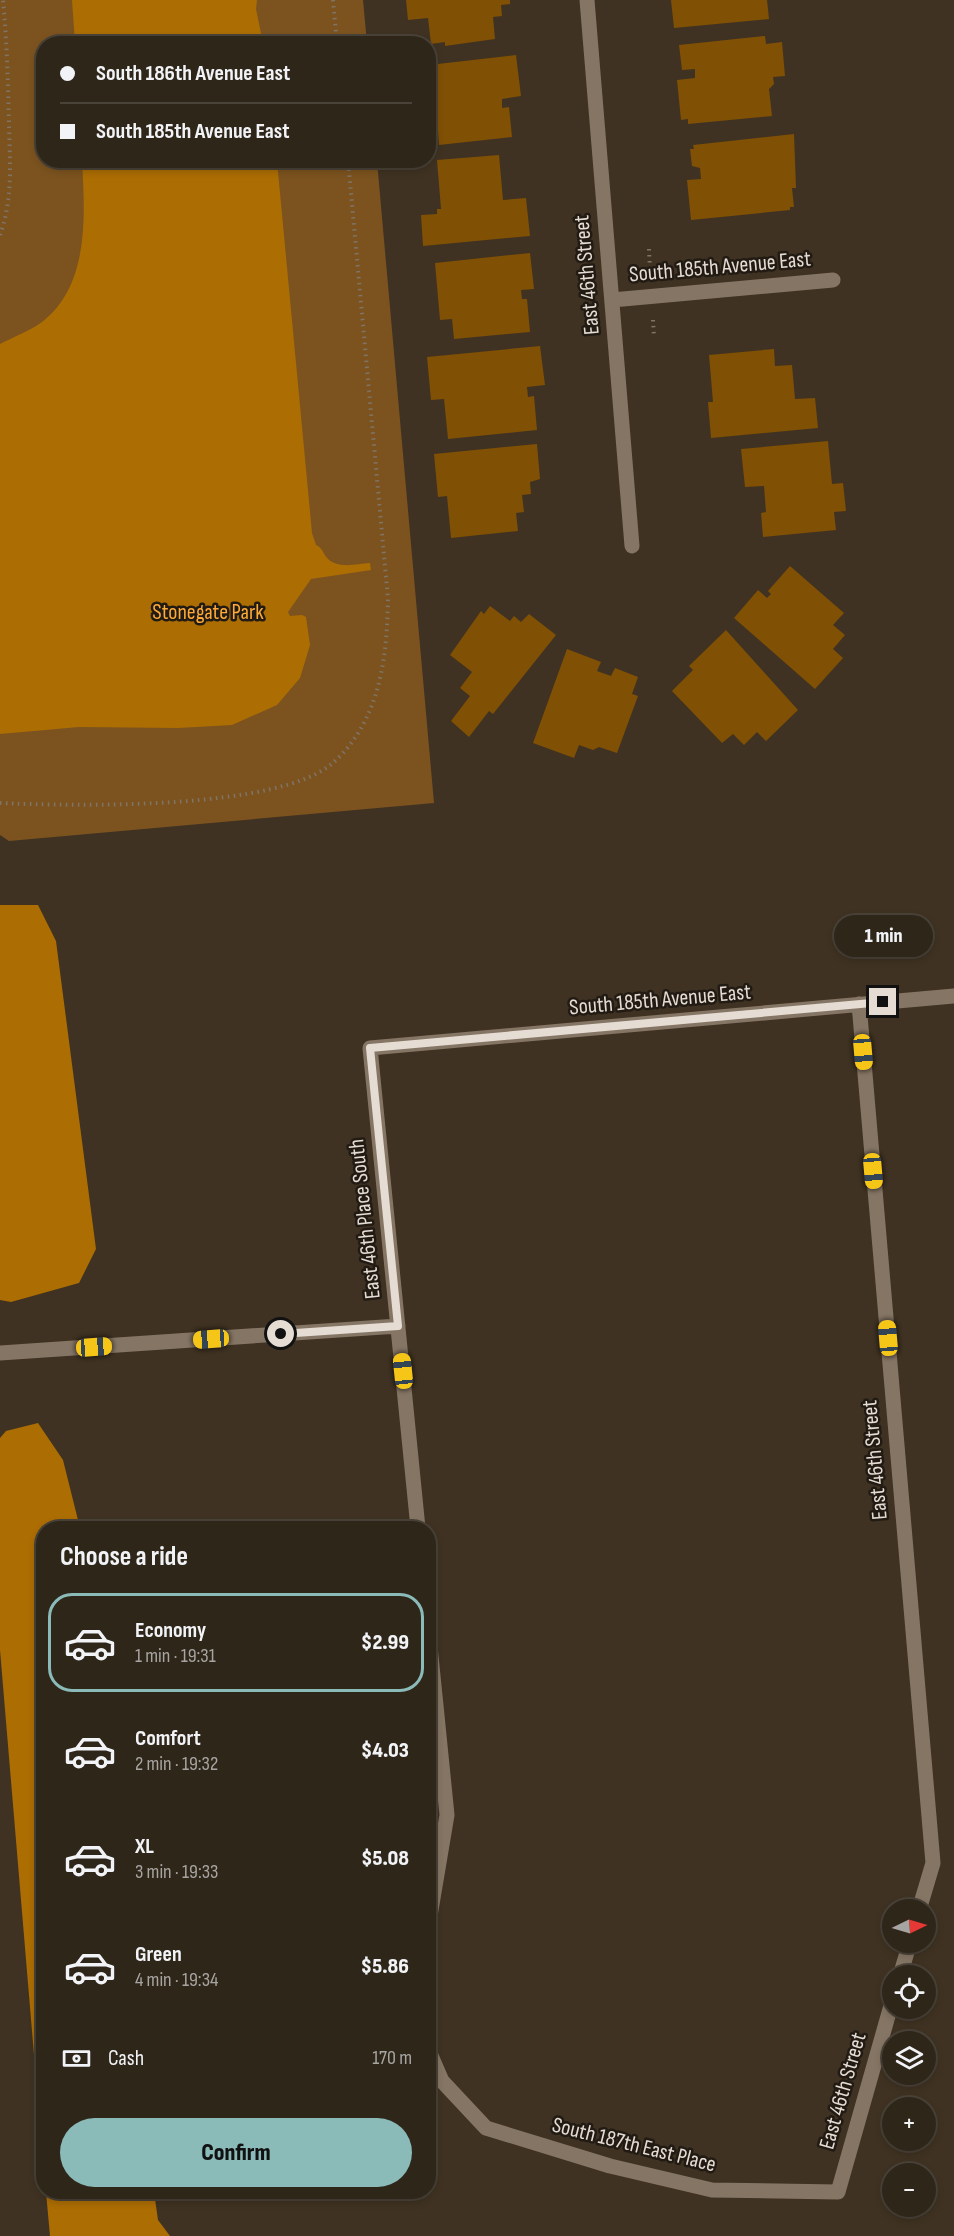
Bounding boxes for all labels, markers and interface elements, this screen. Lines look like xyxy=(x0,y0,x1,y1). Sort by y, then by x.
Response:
text: South 186th Avenue East xyxy=(96,60,290,87)
text: South 185th Avenue East xyxy=(96,118,289,145)
street label: East 46th Street xyxy=(568,214,606,336)
street label: South 185th Avenue East xyxy=(628,246,812,288)
park label: Stonegate Park xyxy=(152,599,264,626)
callout: 1 min xyxy=(834,915,932,957)
text: 1 min xyxy=(864,924,903,948)
street label: South 185th Avenue East xyxy=(568,979,752,1021)
route end xyxy=(869,988,896,1015)
car xyxy=(852,1033,874,1071)
street label: East 46th Place South xyxy=(343,1138,387,1300)
car xyxy=(862,1152,884,1190)
car xyxy=(877,1319,899,1357)
route start xyxy=(267,1320,294,1347)
car xyxy=(192,1329,230,1349)
car xyxy=(75,1337,113,1357)
car xyxy=(392,1352,414,1390)
street label: East 46th Street xyxy=(856,1399,894,1521)
text: Choose a ride xyxy=(60,1541,188,1573)
icon: car xyxy=(63,1616,117,1670)
text: Economy xyxy=(135,1617,206,1644)
text: $2.99 xyxy=(361,1629,409,1656)
text: 1 min · 19:31 xyxy=(135,1644,216,1668)
icon: car xyxy=(63,1724,117,1778)
text: Comfort xyxy=(135,1725,201,1752)
text: $4.03 xyxy=(361,1737,409,1764)
text: 2 min · 19:32 xyxy=(135,1752,218,1776)
icon: car xyxy=(63,1832,117,1886)
text: XL xyxy=(135,1833,154,1860)
text: $5.08 xyxy=(361,1845,409,1872)
text: 3 min · 19:33 xyxy=(135,1860,218,1884)
north arrow xyxy=(882,1899,936,1953)
map controls xyxy=(882,1899,936,2217)
icon: car xyxy=(63,1940,117,1994)
text: Green xyxy=(135,1941,182,1968)
text: $5.86 xyxy=(361,1953,409,1980)
button: locate xyxy=(882,1965,936,2019)
text: 4 min · 19:34 xyxy=(135,1968,218,1992)
street label: East 46th Street xyxy=(813,2029,873,2152)
button: layers xyxy=(882,2031,936,2085)
icon: cash xyxy=(60,2042,93,2075)
text: Cash xyxy=(108,2045,144,2072)
text: 170 m xyxy=(372,2046,412,2070)
button: + xyxy=(882,2097,936,2151)
street label: South 187th East Place xyxy=(549,2112,719,2178)
button: Confirm xyxy=(60,2118,412,2187)
button: − xyxy=(882,2163,936,2217)

